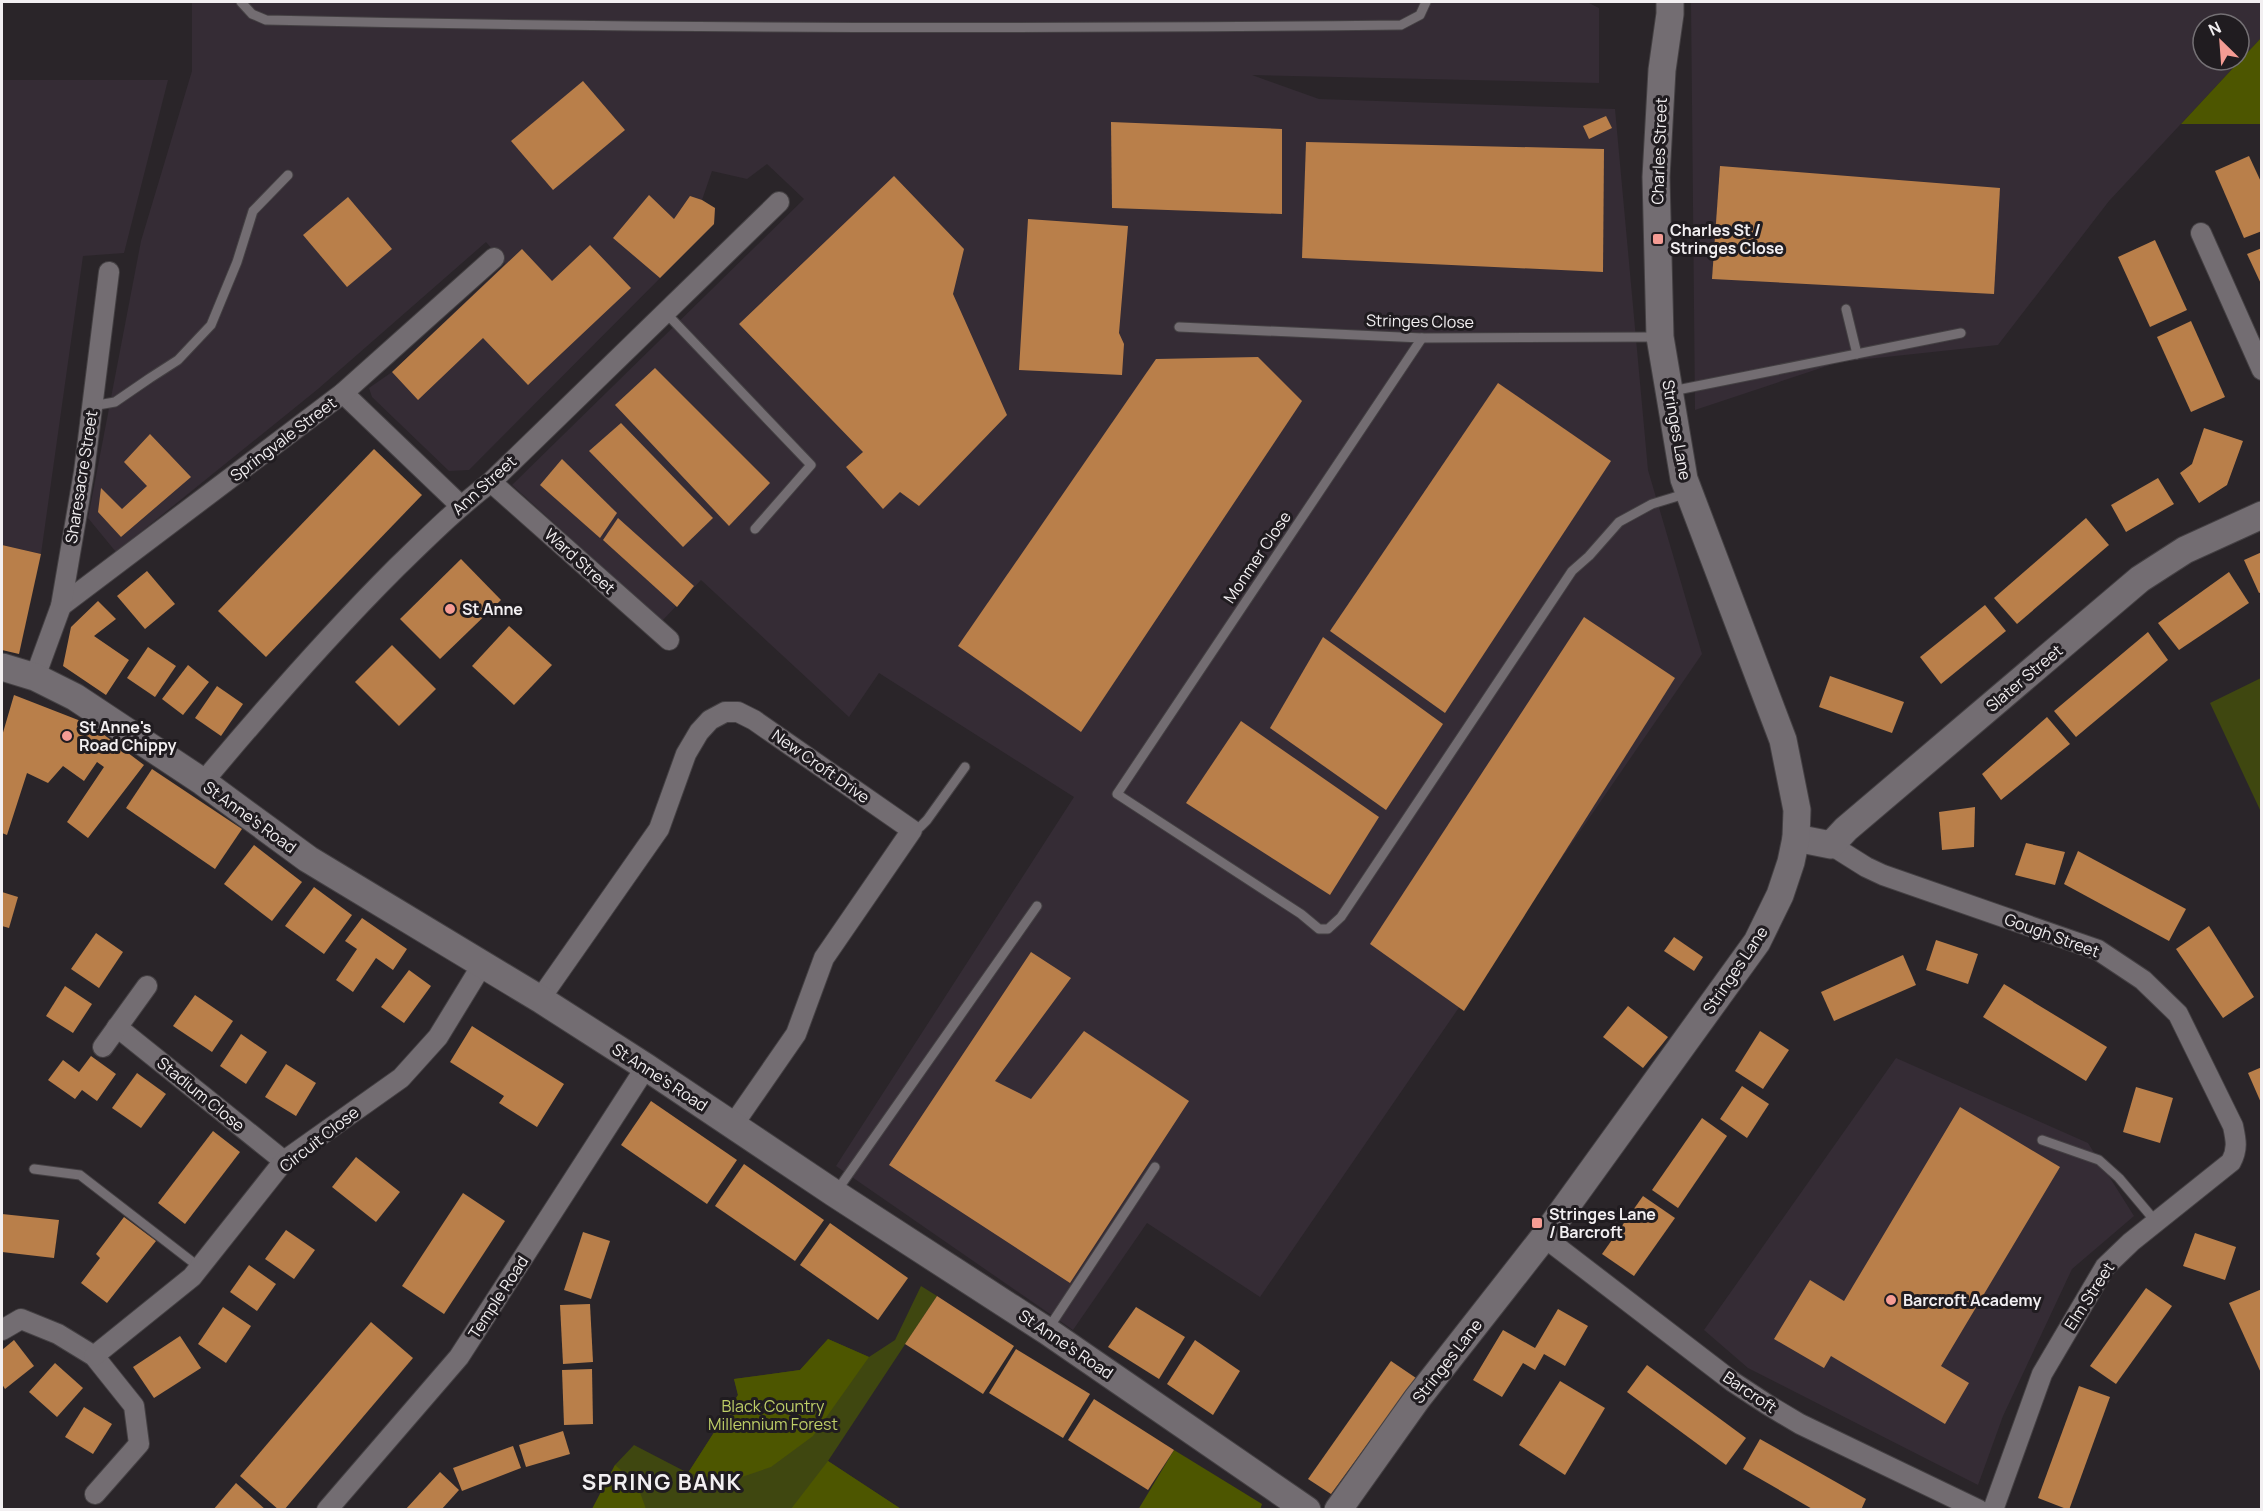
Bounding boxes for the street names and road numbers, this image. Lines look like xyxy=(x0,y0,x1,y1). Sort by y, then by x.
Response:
street label: Charles Street xyxy=(1646,97,1672,205)
street label: Stringes Close xyxy=(1366,309,1474,333)
street label: Stringes Lane xyxy=(1657,378,1697,482)
street label: Springvale Street xyxy=(225,392,341,486)
street label: Sharesacre Street xyxy=(60,409,102,545)
street label: Ann Street xyxy=(447,450,521,520)
street label: Monmer Close xyxy=(1218,507,1296,607)
street label: Ward Street xyxy=(540,523,620,599)
street label: Slater Street xyxy=(1981,639,2067,717)
street label: New Croft Drive xyxy=(768,724,874,808)
street label: St Anne's Road xyxy=(199,776,301,858)
street label: Gough Street xyxy=(2002,908,2102,962)
street label: Stringes Lane xyxy=(1697,922,1773,1018)
street label: St Anne's Road xyxy=(608,1038,712,1116)
street label: Stadium Close xyxy=(153,1052,249,1136)
street label: Circuit Close xyxy=(275,1101,363,1177)
street label: Temple Road xyxy=(463,1251,533,1343)
street label: Elm Street xyxy=(2059,1258,2119,1334)
street label: St Anne's Road xyxy=(1014,1304,1118,1384)
street label: Stringes Lane xyxy=(1407,1314,1487,1408)
street label: Barcroft xyxy=(1719,1366,1781,1418)

